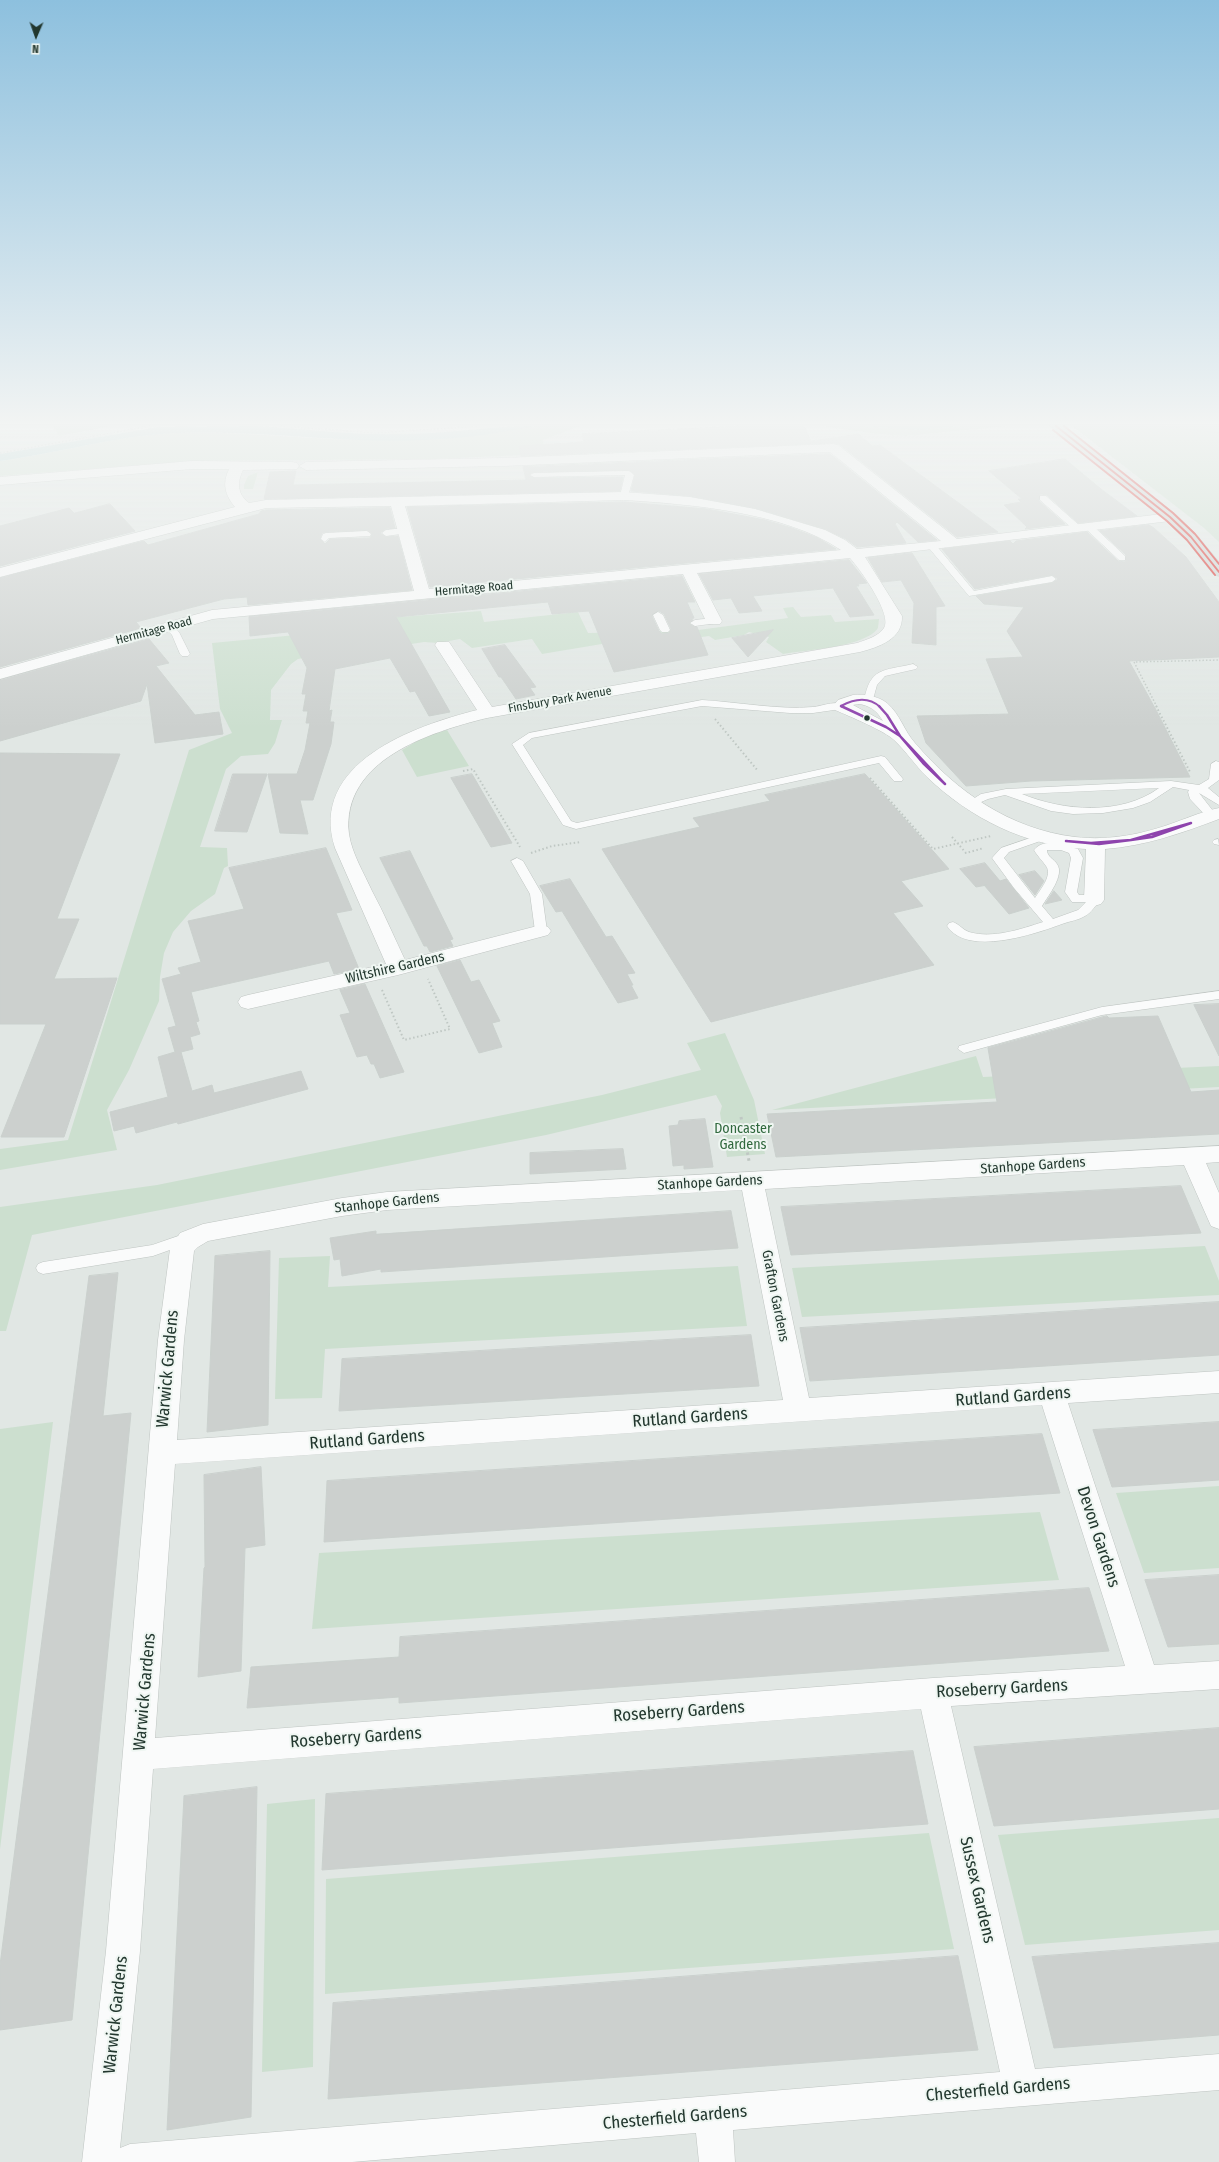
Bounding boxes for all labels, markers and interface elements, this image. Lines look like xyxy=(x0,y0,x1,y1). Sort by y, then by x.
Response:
north arrow xyxy=(16,16,56,56)
text: N xyxy=(32,42,39,55)
street label: Hermitage Road xyxy=(434,578,514,600)
street label: Hermitage Road xyxy=(114,614,194,648)
street label: Finsbury Park Avenue xyxy=(507,684,613,716)
unlabelled marker xyxy=(862,713,872,723)
street label: Wiltshire Gardens xyxy=(344,948,446,988)
park label: Doncaster Gardens xyxy=(714,1121,772,1154)
street label: Stanhope Gardens xyxy=(980,1154,1086,1178)
street label: Stanhope Gardens xyxy=(657,1172,763,1194)
street label: Stanhope Gardens xyxy=(334,1189,440,1217)
street label: Grafton Gardens xyxy=(758,1249,792,1343)
street label: Warwick Gardens xyxy=(153,1309,183,1429)
street label: Rutland Gardens xyxy=(955,1383,1071,1411)
street label: Rutland Gardens xyxy=(632,1404,748,1432)
street label: Rutland Gardens xyxy=(309,1426,425,1454)
street label: Devon Gardens xyxy=(1072,1484,1124,1590)
street label: Warwick Gardens xyxy=(130,1632,160,1752)
street label: Roseberry Gardens xyxy=(936,1675,1068,1703)
street label: Roseberry Gardens xyxy=(613,1697,745,1727)
street label: Roseberry Gardens xyxy=(290,1723,422,1753)
street label: Sussex Gardens xyxy=(955,1835,999,1945)
street label: Warwick Gardens xyxy=(100,1955,132,2075)
street label: Chesterfield Gardens xyxy=(925,2074,1071,2106)
street label: Chesterfield Gardens xyxy=(602,2102,748,2134)

